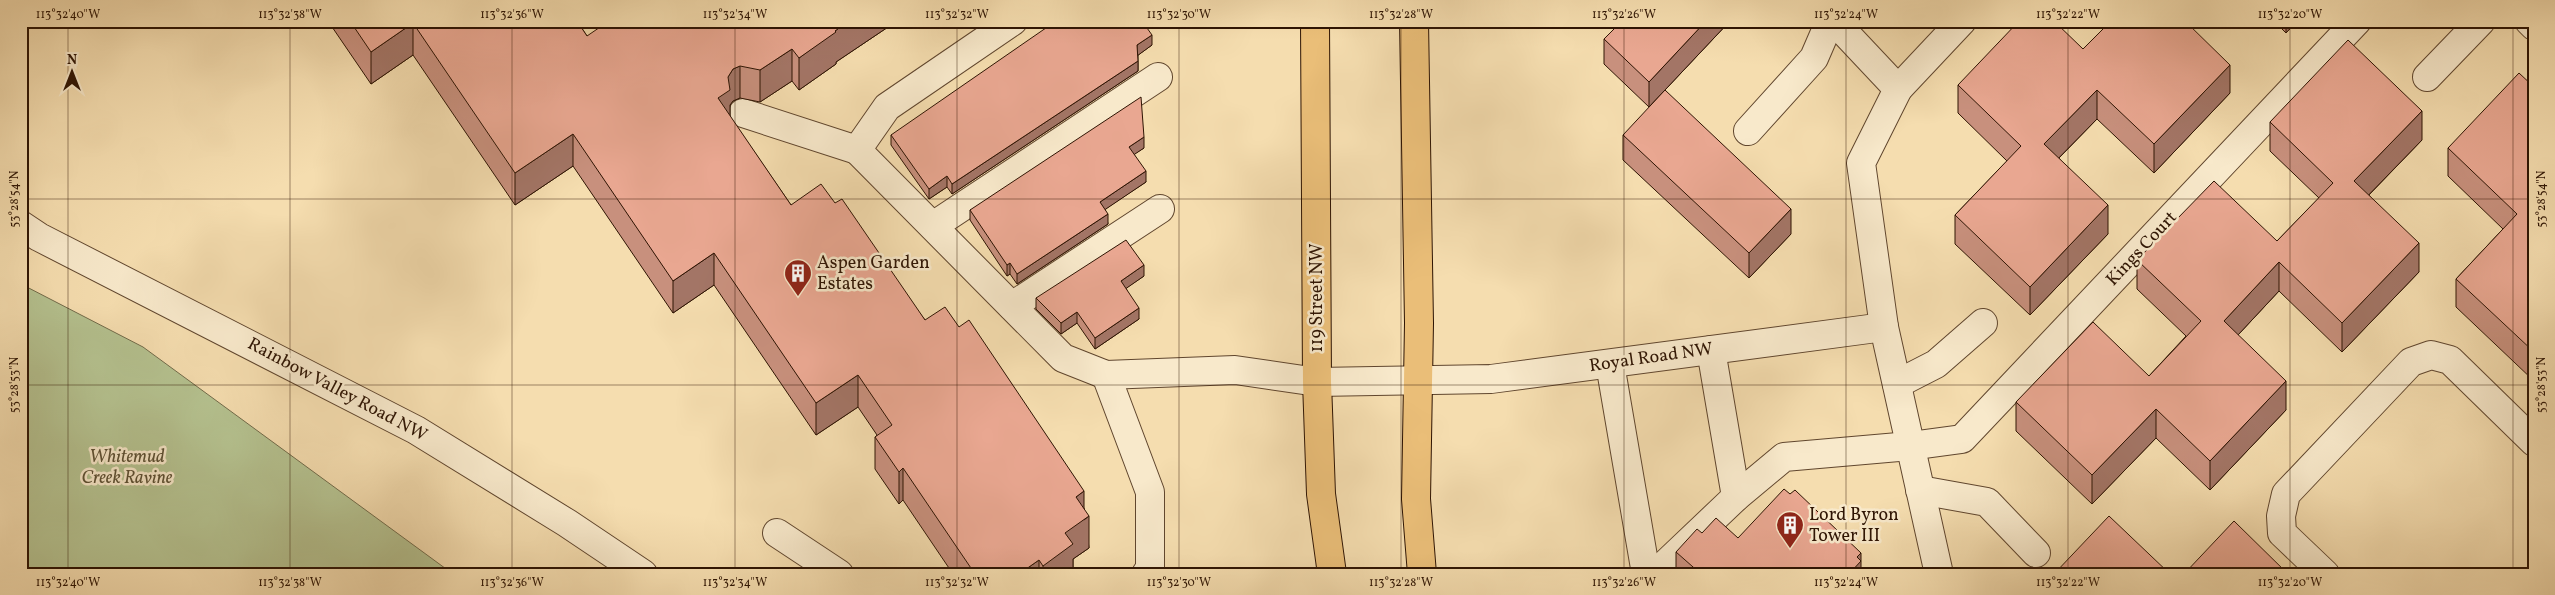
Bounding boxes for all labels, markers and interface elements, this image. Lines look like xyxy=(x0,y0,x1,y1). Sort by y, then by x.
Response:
text: 113°32'40"W xyxy=(36,7,100,23)
text: 113°32'38"W xyxy=(258,7,322,23)
text: 113°32'36"W xyxy=(480,7,544,23)
text: 113°32'34"W xyxy=(703,7,767,23)
text: 113°32'32"W xyxy=(925,7,989,23)
text: 113°32'30"W xyxy=(1147,7,1211,23)
text: 113°32'28"W xyxy=(1369,7,1433,23)
text: 113°32'26"W xyxy=(1592,7,1656,23)
text: 113°32'24"W xyxy=(1814,7,1878,23)
text: 113°32'22"W xyxy=(2036,7,2100,23)
text: 113°32'20"W xyxy=(2258,7,2322,23)
north arrow xyxy=(48,48,98,98)
text: N xyxy=(67,51,77,70)
text: 53°28'54"N xyxy=(7,171,23,227)
text: 53°28'54"N xyxy=(2534,171,2550,227)
street label: Kings Court xyxy=(2101,206,2183,292)
street label: 119 Street NW xyxy=(1305,243,1330,353)
place label: Aspen Garden Estates xyxy=(817,251,930,297)
building icon: Aspen Garden Estates xyxy=(783,258,813,297)
street label: Rainbow Valley Road NW xyxy=(243,332,431,448)
street label: Royal Road NW xyxy=(1588,337,1714,379)
text: 53°28'53"N xyxy=(7,357,23,413)
text: 53°28'53"N xyxy=(2534,357,2550,413)
park label: Whitemud Creek Ravine xyxy=(82,445,173,491)
place label: Lord Byron Tower III xyxy=(1809,503,1899,549)
building icon: Lord Byron Tower III xyxy=(1775,510,1805,549)
text: 113°32'40"W xyxy=(36,575,100,591)
text: 113°32'38"W xyxy=(258,575,322,591)
text: 113°32'36"W xyxy=(480,575,544,591)
text: 113°32'34"W xyxy=(703,575,767,591)
text: 113°32'32"W xyxy=(925,575,989,591)
text: 113°32'30"W xyxy=(1147,575,1211,591)
text: 113°32'28"W xyxy=(1369,575,1433,591)
text: 113°32'26"W xyxy=(1592,575,1656,591)
text: 113°32'24"W xyxy=(1814,575,1878,591)
text: 113°32'22"W xyxy=(2036,575,2100,591)
text: 113°32'20"W xyxy=(2258,575,2322,591)

